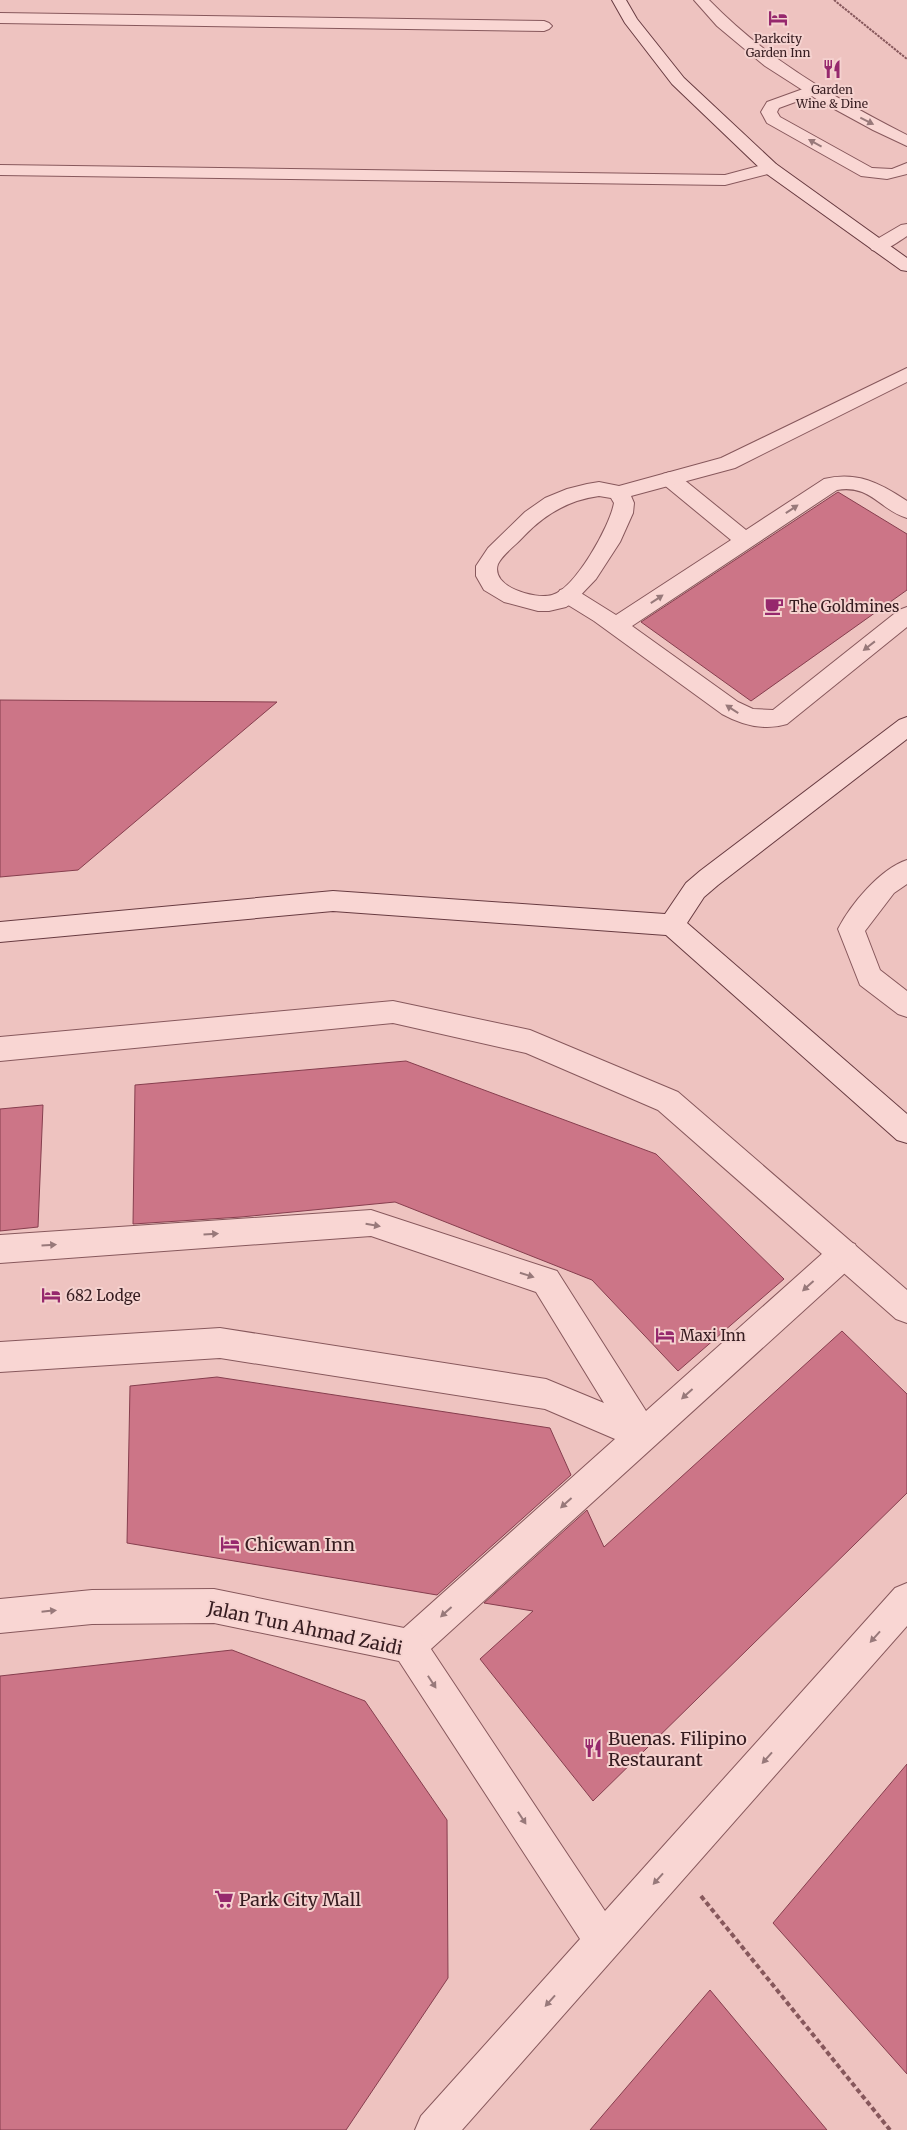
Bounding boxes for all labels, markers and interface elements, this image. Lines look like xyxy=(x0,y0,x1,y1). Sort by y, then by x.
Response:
hotel icon: Parkcity Garden Inn xyxy=(767,7,789,29)
place label: Parkcity Garden Inn xyxy=(746,31,810,60)
restaurant icon: Garden Wine & Dine xyxy=(821,58,843,80)
place label: Garden Wine & Dine xyxy=(795,82,868,111)
one-way arrow xyxy=(860,117,874,125)
one-way arrow xyxy=(808,139,822,148)
one-way arrow xyxy=(786,504,799,514)
one-way arrow xyxy=(650,594,664,604)
cafe icon: The Goldmines xyxy=(763,595,785,617)
place label: The Goldmines xyxy=(789,597,899,616)
one-way arrow xyxy=(863,640,876,651)
one-way arrow xyxy=(726,704,739,714)
one-way arrow xyxy=(365,1222,381,1230)
one-way arrow xyxy=(203,1230,219,1238)
one-way arrow xyxy=(41,1241,57,1249)
one-way arrow xyxy=(520,1271,535,1279)
one-way arrow xyxy=(803,1280,815,1292)
hotel icon: 682 Lodge xyxy=(40,1284,62,1306)
place label: 682 Lodge xyxy=(66,1286,141,1305)
hotel icon: Maxi Inn xyxy=(654,1324,676,1346)
place label: Maxi Inn xyxy=(680,1326,746,1345)
one-way arrow xyxy=(681,1388,693,1400)
one-way arrow xyxy=(561,1497,573,1509)
hotel icon: Chicwan Inn xyxy=(219,1533,241,1555)
place label: Chicwan Inn xyxy=(245,1533,355,1556)
street label: Jalan Tun Ahmad Zaidi xyxy=(204,1596,405,1660)
one-way arrow xyxy=(41,1607,57,1615)
one-way arrow xyxy=(439,1607,452,1618)
one-way arrow xyxy=(869,1630,880,1643)
one-way arrow xyxy=(427,1676,437,1689)
place label: Buenas. Filipino Restaurant xyxy=(608,1727,747,1771)
restaurant icon: Buenas. Filipino Restaurant xyxy=(582,1737,604,1759)
one-way arrow xyxy=(761,1751,772,1764)
one-way arrow xyxy=(517,1811,526,1825)
one-way arrow xyxy=(653,1873,664,1886)
supermarket icon: Park City Mall xyxy=(213,1888,235,1910)
place label: Park City Mall xyxy=(239,1888,361,1911)
one-way arrow xyxy=(544,1994,556,2006)

